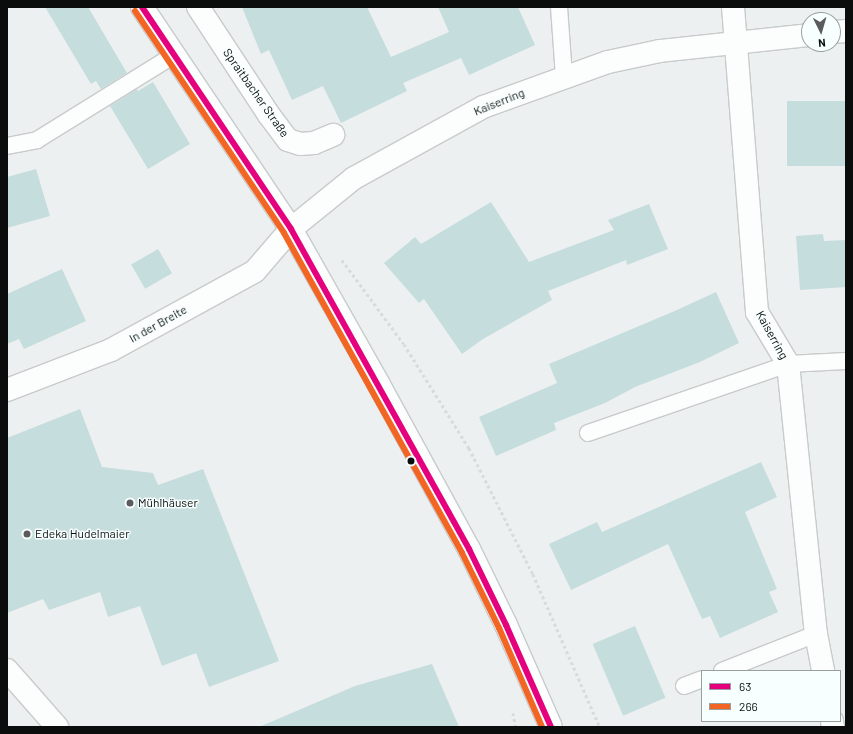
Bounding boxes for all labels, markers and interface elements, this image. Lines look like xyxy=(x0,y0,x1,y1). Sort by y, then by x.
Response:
north arrow xyxy=(801,12,841,52)
text: N xyxy=(818,37,826,50)
street label: Spraitbacher Straße xyxy=(220,46,292,140)
street label: Kaiserring xyxy=(472,85,526,119)
street label: In der Breite xyxy=(127,302,189,346)
street label: Kaiserring xyxy=(753,308,791,362)
unlabelled marker xyxy=(406,456,416,466)
place label: Mühlhäuser xyxy=(138,496,198,510)
marker: Mühlhäuser xyxy=(125,498,135,508)
place label: Edeka Hudelmaier xyxy=(35,527,130,541)
marker: Edeka Hudelmaier xyxy=(22,529,32,539)
legend xyxy=(701,670,841,722)
text: 63 xyxy=(739,679,751,693)
text: 266 xyxy=(739,699,758,713)

